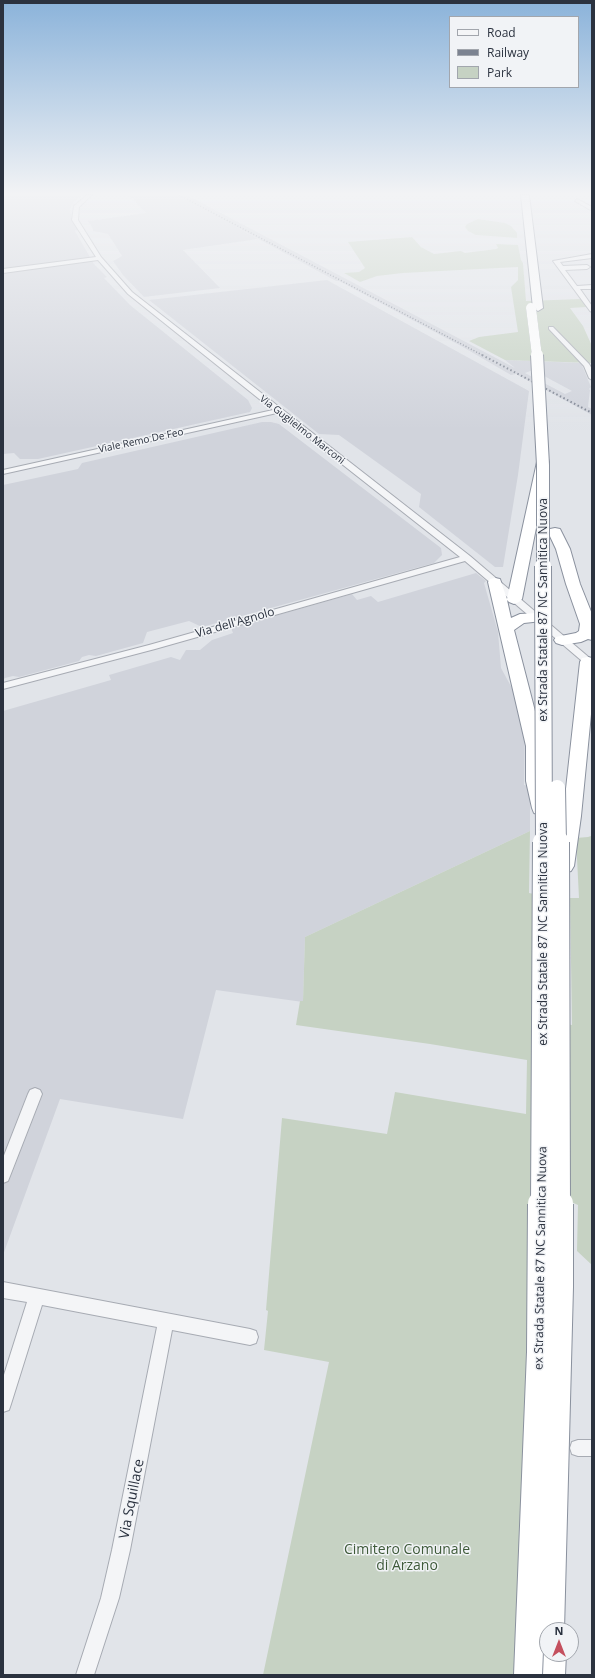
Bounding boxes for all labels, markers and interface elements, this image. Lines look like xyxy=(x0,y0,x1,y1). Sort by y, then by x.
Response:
legend xyxy=(449,16,579,88)
text: Road xyxy=(487,24,516,41)
text: Railway xyxy=(487,44,529,61)
text: Park xyxy=(487,64,512,81)
street label: Via Guglielmo Marconi xyxy=(257,393,347,467)
street label: Viale Remo De Feo xyxy=(97,426,185,456)
street label: ex Strada Statale 87 NC Sannitica Nuova xyxy=(537,498,551,722)
street label: Via dell'Agnolo xyxy=(194,605,276,641)
street label: ex Strada Statale 87 NC Sannitica Nuova xyxy=(537,822,551,1046)
street label: ex Strada Statale 87 NC Sannitica Nuova xyxy=(532,1146,550,1370)
street label: Via Squillace xyxy=(116,1458,148,1540)
park label: Cimitero Comunale di Arzano xyxy=(344,1542,470,1574)
north arrow xyxy=(539,1622,579,1662)
text: N xyxy=(555,1623,563,1638)

